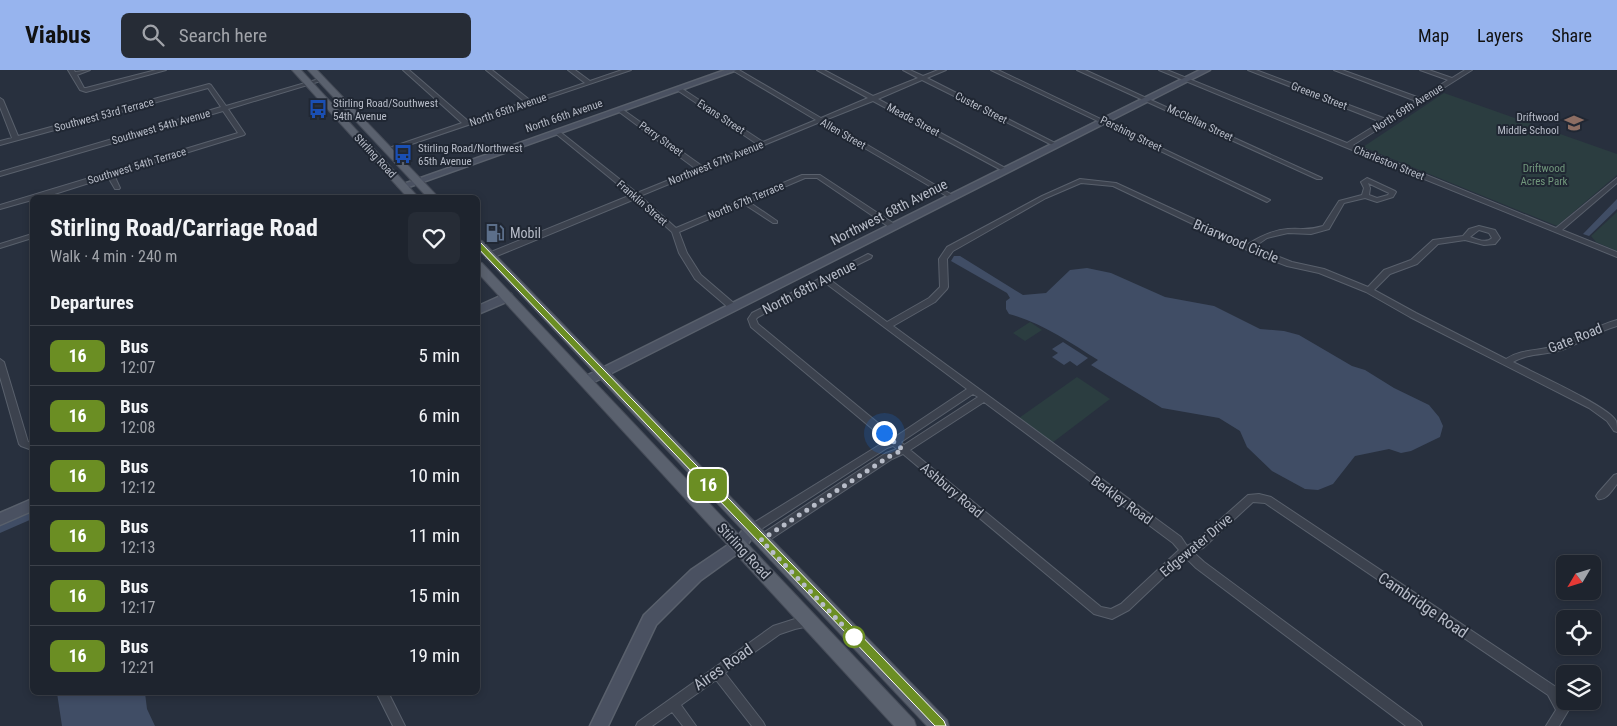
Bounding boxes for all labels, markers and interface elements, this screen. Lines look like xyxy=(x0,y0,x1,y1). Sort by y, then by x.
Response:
search box xyxy=(121,13,471,58)
text: Viabus xyxy=(25,21,91,49)
icon: search xyxy=(139,21,167,49)
text: Search here xyxy=(179,24,267,47)
text: Map xyxy=(1418,25,1449,46)
text: Layers xyxy=(1477,25,1524,46)
text: Share xyxy=(1552,25,1592,46)
street label: Greene Street xyxy=(1289,79,1349,113)
street label: North 69th Avenue xyxy=(1370,81,1446,135)
street label: Custer Street xyxy=(953,89,1009,127)
street label: North 65th Avenue xyxy=(468,91,548,129)
street label: Southwest 53rd Terrace xyxy=(53,95,155,135)
place label: Stirling Road/Southwest 54th Avenue xyxy=(333,97,438,123)
street label: North 66th Avenue xyxy=(524,97,604,135)
street label: Evans Street xyxy=(695,97,747,137)
bus stop icon: Stirling Road/Southwest 54th Avenue xyxy=(307,98,329,120)
street label: Meade Street xyxy=(884,101,942,139)
street label: McClellan Street xyxy=(1165,102,1235,144)
street label: Southwest 54th Avenue xyxy=(110,107,212,147)
place label: Driftwood Middle School xyxy=(1497,111,1559,137)
school or university icon: Driftwood Middle School xyxy=(1563,112,1585,134)
street label: Pershing Street xyxy=(1098,114,1164,154)
street label: Allen Street xyxy=(818,116,868,152)
street label: Perry Street xyxy=(637,119,685,159)
street label: Stirling Road xyxy=(351,131,399,181)
street label: Northwest 67th Avenue xyxy=(667,138,765,188)
place label: Stirling Road/Northwest 65th Avenue xyxy=(418,142,522,168)
bus stop icon: Stirling Road/Northwest 65th Avenue xyxy=(392,143,414,165)
street label: Charleston Street xyxy=(1352,143,1426,183)
street label: Southwest 54th Terrace xyxy=(86,145,188,187)
park label: Driftwood Acres Park xyxy=(1521,162,1568,188)
street label: Northwest 68th Avenue xyxy=(828,175,950,248)
street label: Franklin Street xyxy=(614,178,670,228)
street label: North 67th Terrace xyxy=(706,179,786,223)
button: heart xyxy=(408,212,460,264)
text: Stirling Road/Carriage Road xyxy=(50,214,318,242)
street label: Briarwood Circle xyxy=(1191,216,1281,266)
fuel station icon: Mobil xyxy=(484,222,506,244)
place label: Mobil xyxy=(510,225,541,241)
text: Walk · 4 min · 240 m xyxy=(50,247,177,266)
street label: North 68th Avenue xyxy=(760,256,859,317)
text: Departures xyxy=(50,291,134,314)
street label: Gate Road xyxy=(1546,320,1604,356)
text: Bus xyxy=(120,335,149,358)
text: 5 min xyxy=(418,344,460,367)
text: 16 xyxy=(68,345,87,366)
text: 12:07 xyxy=(120,358,155,377)
text: Bus xyxy=(120,395,149,418)
text: 6 min xyxy=(418,404,460,427)
text: 16 xyxy=(68,405,87,426)
text: 12:08 xyxy=(120,418,155,437)
your location xyxy=(872,421,897,446)
text: Bus xyxy=(120,455,149,478)
street label: Ashbury Road xyxy=(918,459,986,521)
text: 10 min xyxy=(409,464,460,487)
text: 16 xyxy=(68,465,87,486)
line badge: 16 xyxy=(686,469,730,501)
street label: Berkley Road xyxy=(1088,472,1156,528)
text: 16 xyxy=(699,474,717,495)
text: 12:12 xyxy=(120,478,155,497)
street label: Edgewater Drive xyxy=(1157,510,1236,580)
text: Bus xyxy=(120,515,149,538)
street label: Stirling Road xyxy=(714,520,774,582)
text: 11 min xyxy=(409,524,460,547)
text: 16 xyxy=(68,525,87,546)
text: 12:13 xyxy=(120,538,155,557)
north arrow xyxy=(1556,555,1601,600)
map controls xyxy=(1556,555,1601,710)
street label: Cambridge Road xyxy=(1374,568,1472,642)
text: Bus xyxy=(120,575,149,598)
text: 15 min xyxy=(409,584,460,607)
text: 16 xyxy=(68,585,87,606)
text: 12:17 xyxy=(120,598,155,617)
button: locate xyxy=(1556,610,1601,655)
unlabelled marker xyxy=(843,626,865,648)
text: Bus xyxy=(120,635,149,658)
street label: Aires Road xyxy=(690,640,756,694)
text: 19 min xyxy=(409,644,460,667)
text: 16 xyxy=(68,645,87,666)
text: 12:21 xyxy=(120,658,155,677)
button: layers xyxy=(1556,665,1601,710)

